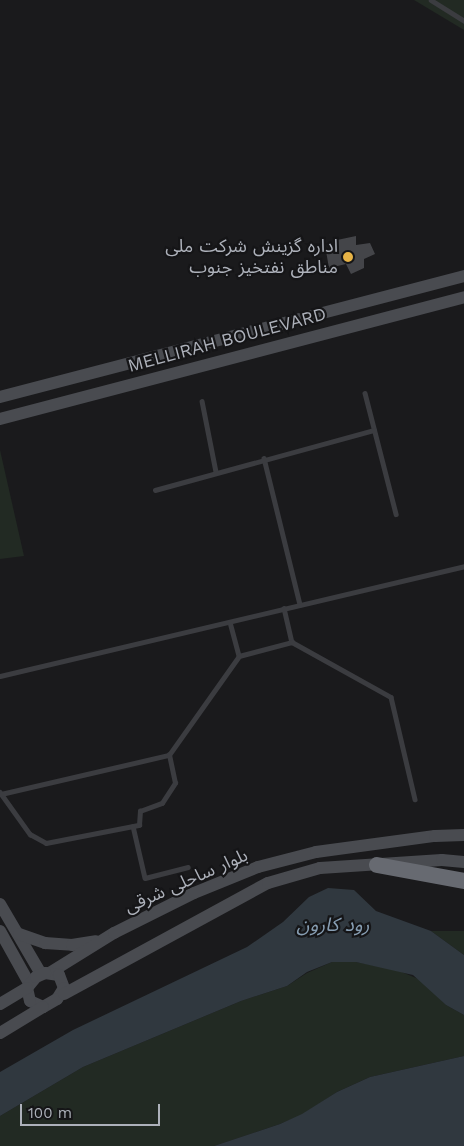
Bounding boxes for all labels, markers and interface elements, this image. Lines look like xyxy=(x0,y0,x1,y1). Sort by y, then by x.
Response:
place label: اداره گزینش شرکت ملی مناطق نفتخیز جنوب xyxy=(165,236,338,278)
marker: اداره گزینش شرکت ملی مناطق نفتخیز جنوب xyxy=(342,251,354,263)
street label: MELLIRAH BOULEVARD xyxy=(125,303,329,377)
street label: بلوار ساحلی شرقی xyxy=(121,844,251,918)
water label: رود کارون xyxy=(297,914,369,936)
scale bar xyxy=(22,1094,162,1126)
text: 100 m xyxy=(28,1104,72,1122)

